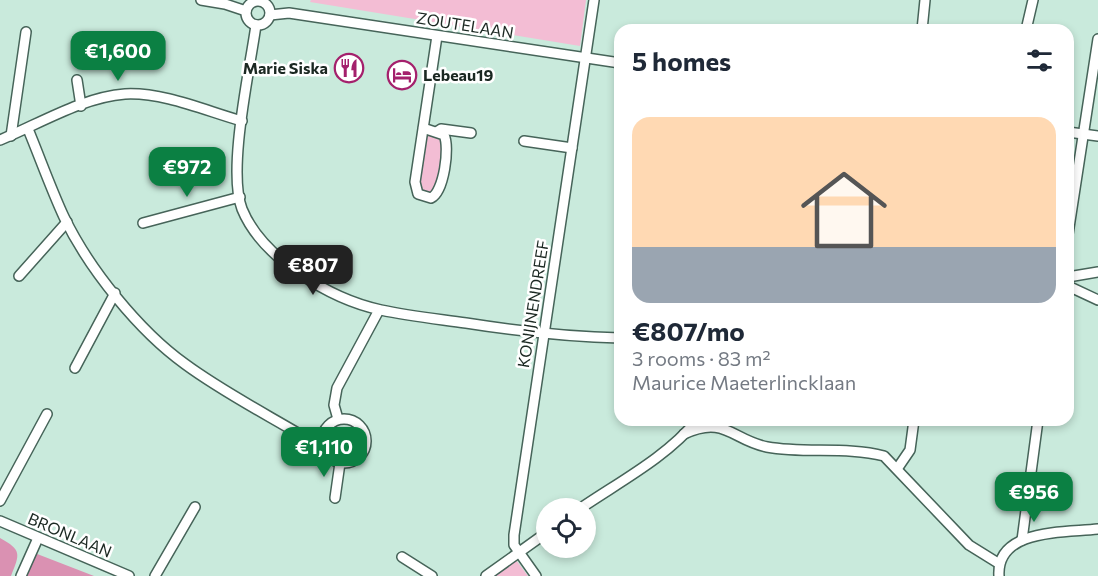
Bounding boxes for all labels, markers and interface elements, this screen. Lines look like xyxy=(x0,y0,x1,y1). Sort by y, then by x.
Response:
street label: ZOUTELAAN xyxy=(415,7,515,42)
pin: €1,600 xyxy=(69,31,167,82)
text: €1,600 xyxy=(85,38,151,62)
icon: filters xyxy=(1023,44,1056,77)
text: 5 homes xyxy=(632,45,731,76)
restaurant icon: Marie Siska xyxy=(333,52,365,84)
place label: Marie Siska xyxy=(243,58,328,77)
hotel icon: Lebeau19 xyxy=(386,59,418,91)
place label: Lebeau19 xyxy=(423,65,493,84)
pin: €972 xyxy=(151,147,223,198)
text: €972 xyxy=(163,154,211,178)
icon: home xyxy=(790,156,898,264)
street label: KONIJNENDREEF xyxy=(513,239,552,369)
pin: €807 xyxy=(277,245,349,296)
text: €807 xyxy=(288,252,338,276)
text: €807/mo xyxy=(632,315,745,346)
text: 3 rooms · 83 m² xyxy=(632,346,771,370)
text: Maurice Maeterlincklaan xyxy=(632,370,856,394)
pin: €1,110 xyxy=(275,427,373,478)
text: €1,110 xyxy=(295,434,353,458)
pin: €956 xyxy=(998,472,1070,523)
text: €956 xyxy=(1009,479,1059,503)
map controls xyxy=(536,498,596,558)
button: locate xyxy=(536,498,596,558)
street label: BRONLAAN xyxy=(25,508,115,561)

